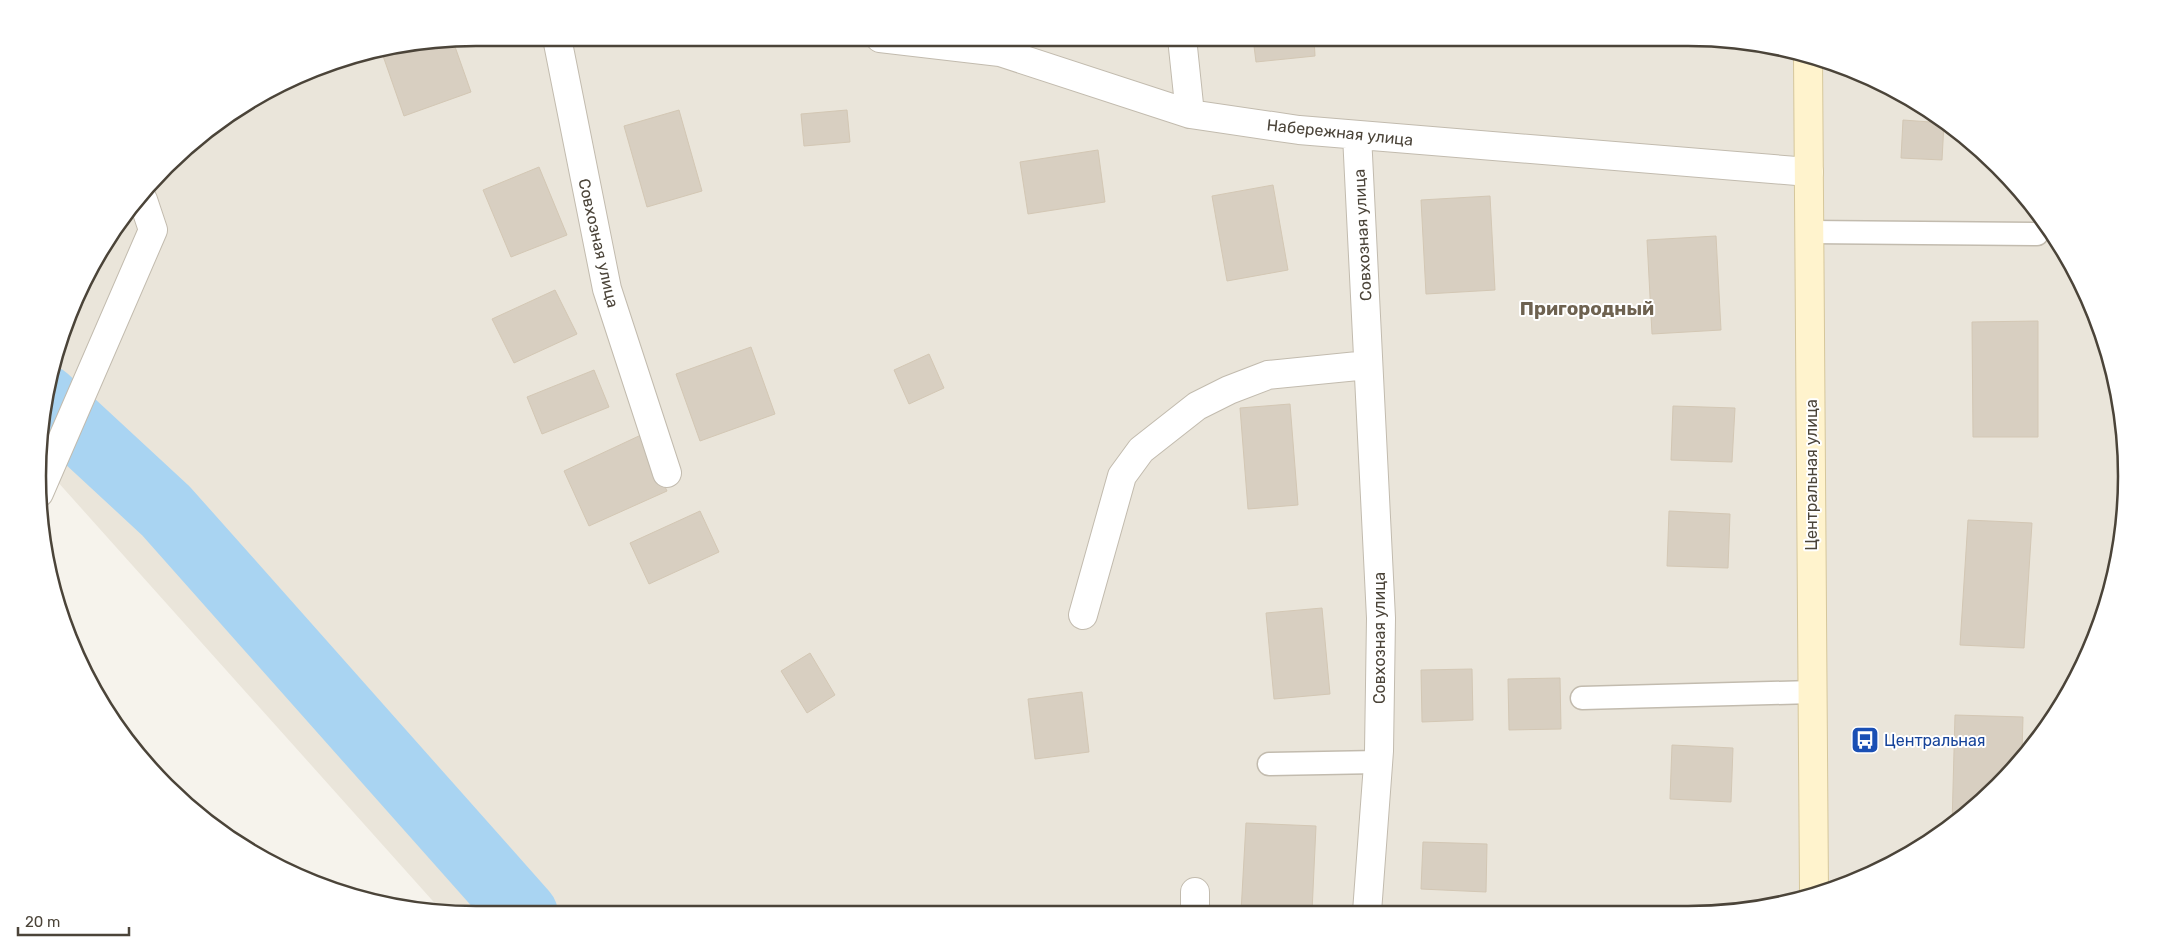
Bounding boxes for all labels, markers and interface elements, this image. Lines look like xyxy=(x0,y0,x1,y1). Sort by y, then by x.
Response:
street label: Набережная улица xyxy=(1266,115,1414,150)
street label: Совхозная улица xyxy=(1350,169,1375,301)
street label: Совхозная улица xyxy=(574,177,623,310)
district label: Пригородный xyxy=(1520,297,1654,320)
street label: Центральная улица xyxy=(1802,399,1821,551)
street label: Совхозная улица xyxy=(1370,572,1389,704)
bus stop icon: Центральная xyxy=(1850,725,1880,755)
place label: Центральная xyxy=(1884,731,1986,750)
scale bar xyxy=(18,904,129,936)
text: 20 m xyxy=(25,913,60,931)

